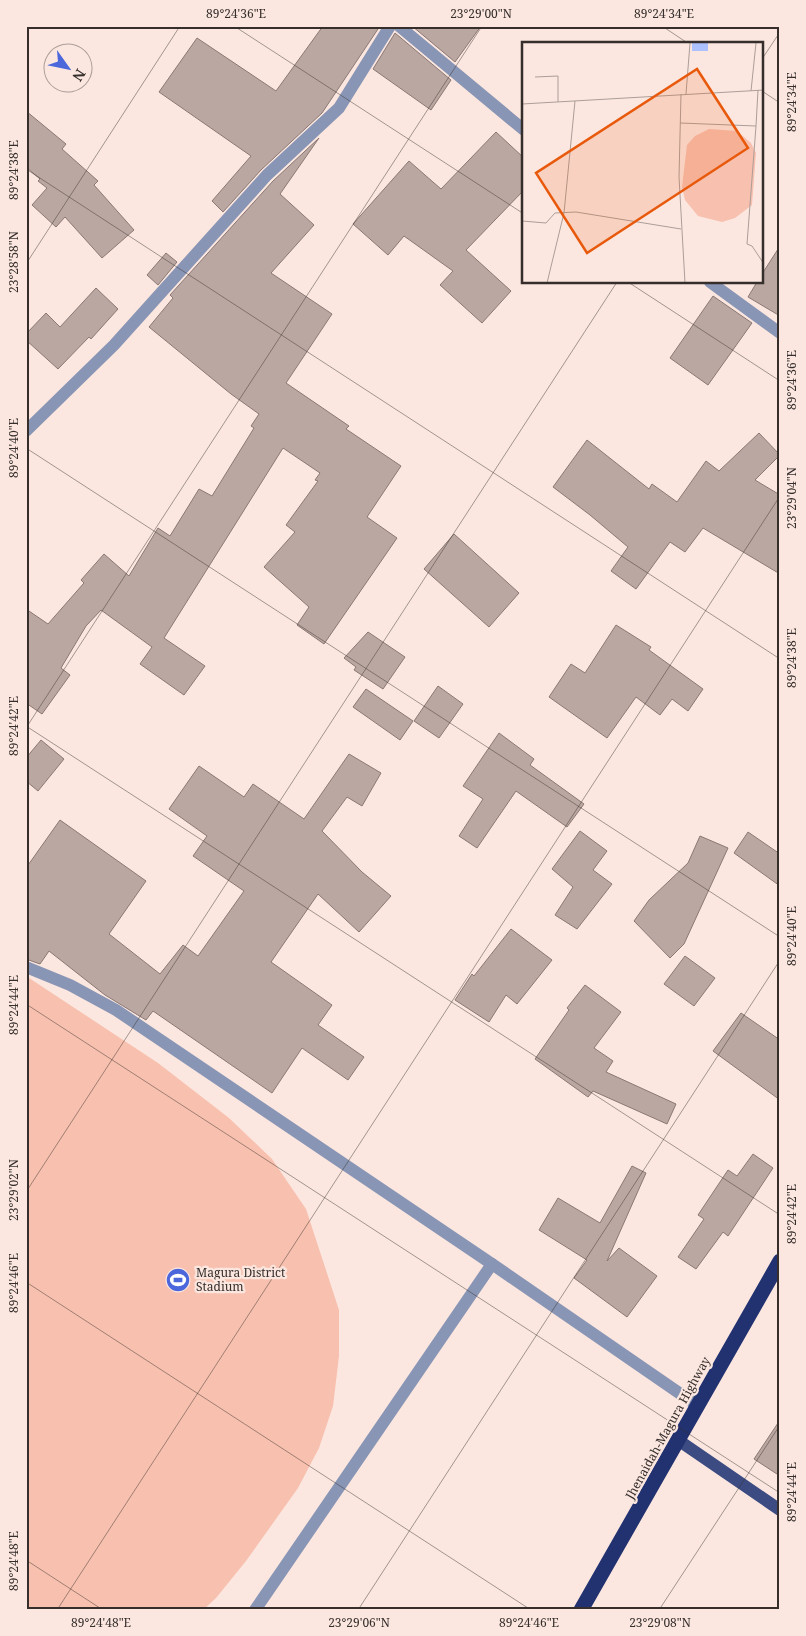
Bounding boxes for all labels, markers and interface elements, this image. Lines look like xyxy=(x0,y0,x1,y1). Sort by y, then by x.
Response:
text: 89°24'36"E xyxy=(206,5,266,22)
text: 23°29'00"N xyxy=(450,5,512,22)
text: 89°24'34"E xyxy=(634,5,694,22)
north arrow xyxy=(42,42,92,92)
inset map xyxy=(522,42,764,284)
text: N xyxy=(68,66,90,85)
text: 89°24'34"E xyxy=(783,72,800,132)
text: 89°24'38"E xyxy=(5,140,22,200)
text: 23°28'58"N xyxy=(5,231,22,293)
text: 89°24'36"E xyxy=(783,350,800,410)
text: 89°24'40"E xyxy=(5,418,22,478)
text: 23°29'04"N xyxy=(783,467,800,529)
text: 89°24'38"E xyxy=(783,628,800,688)
text: 89°24'42"E xyxy=(5,696,22,756)
text: 89°24'40"E xyxy=(783,906,800,966)
text: 89°24'44"E xyxy=(5,975,22,1035)
text: 23°29'02"N xyxy=(5,1159,22,1221)
text: 89°24'42"E xyxy=(783,1184,800,1244)
text: 89°24'46"E xyxy=(5,1253,22,1313)
place label: Magura District Stadium xyxy=(196,1264,285,1295)
sports icon: Magura District Stadium xyxy=(165,1267,191,1293)
street label: Jhenaidah-Magura Highway xyxy=(621,1353,714,1503)
text: 89°24'44"E xyxy=(783,1462,800,1522)
text: 89°24'48"E xyxy=(5,1531,22,1591)
text: 89°24'48"E xyxy=(71,1614,131,1631)
text: 23°29'06"N xyxy=(328,1614,390,1631)
text: 89°24'46"E xyxy=(499,1614,559,1631)
text: 23°29'08"N xyxy=(629,1614,691,1631)

